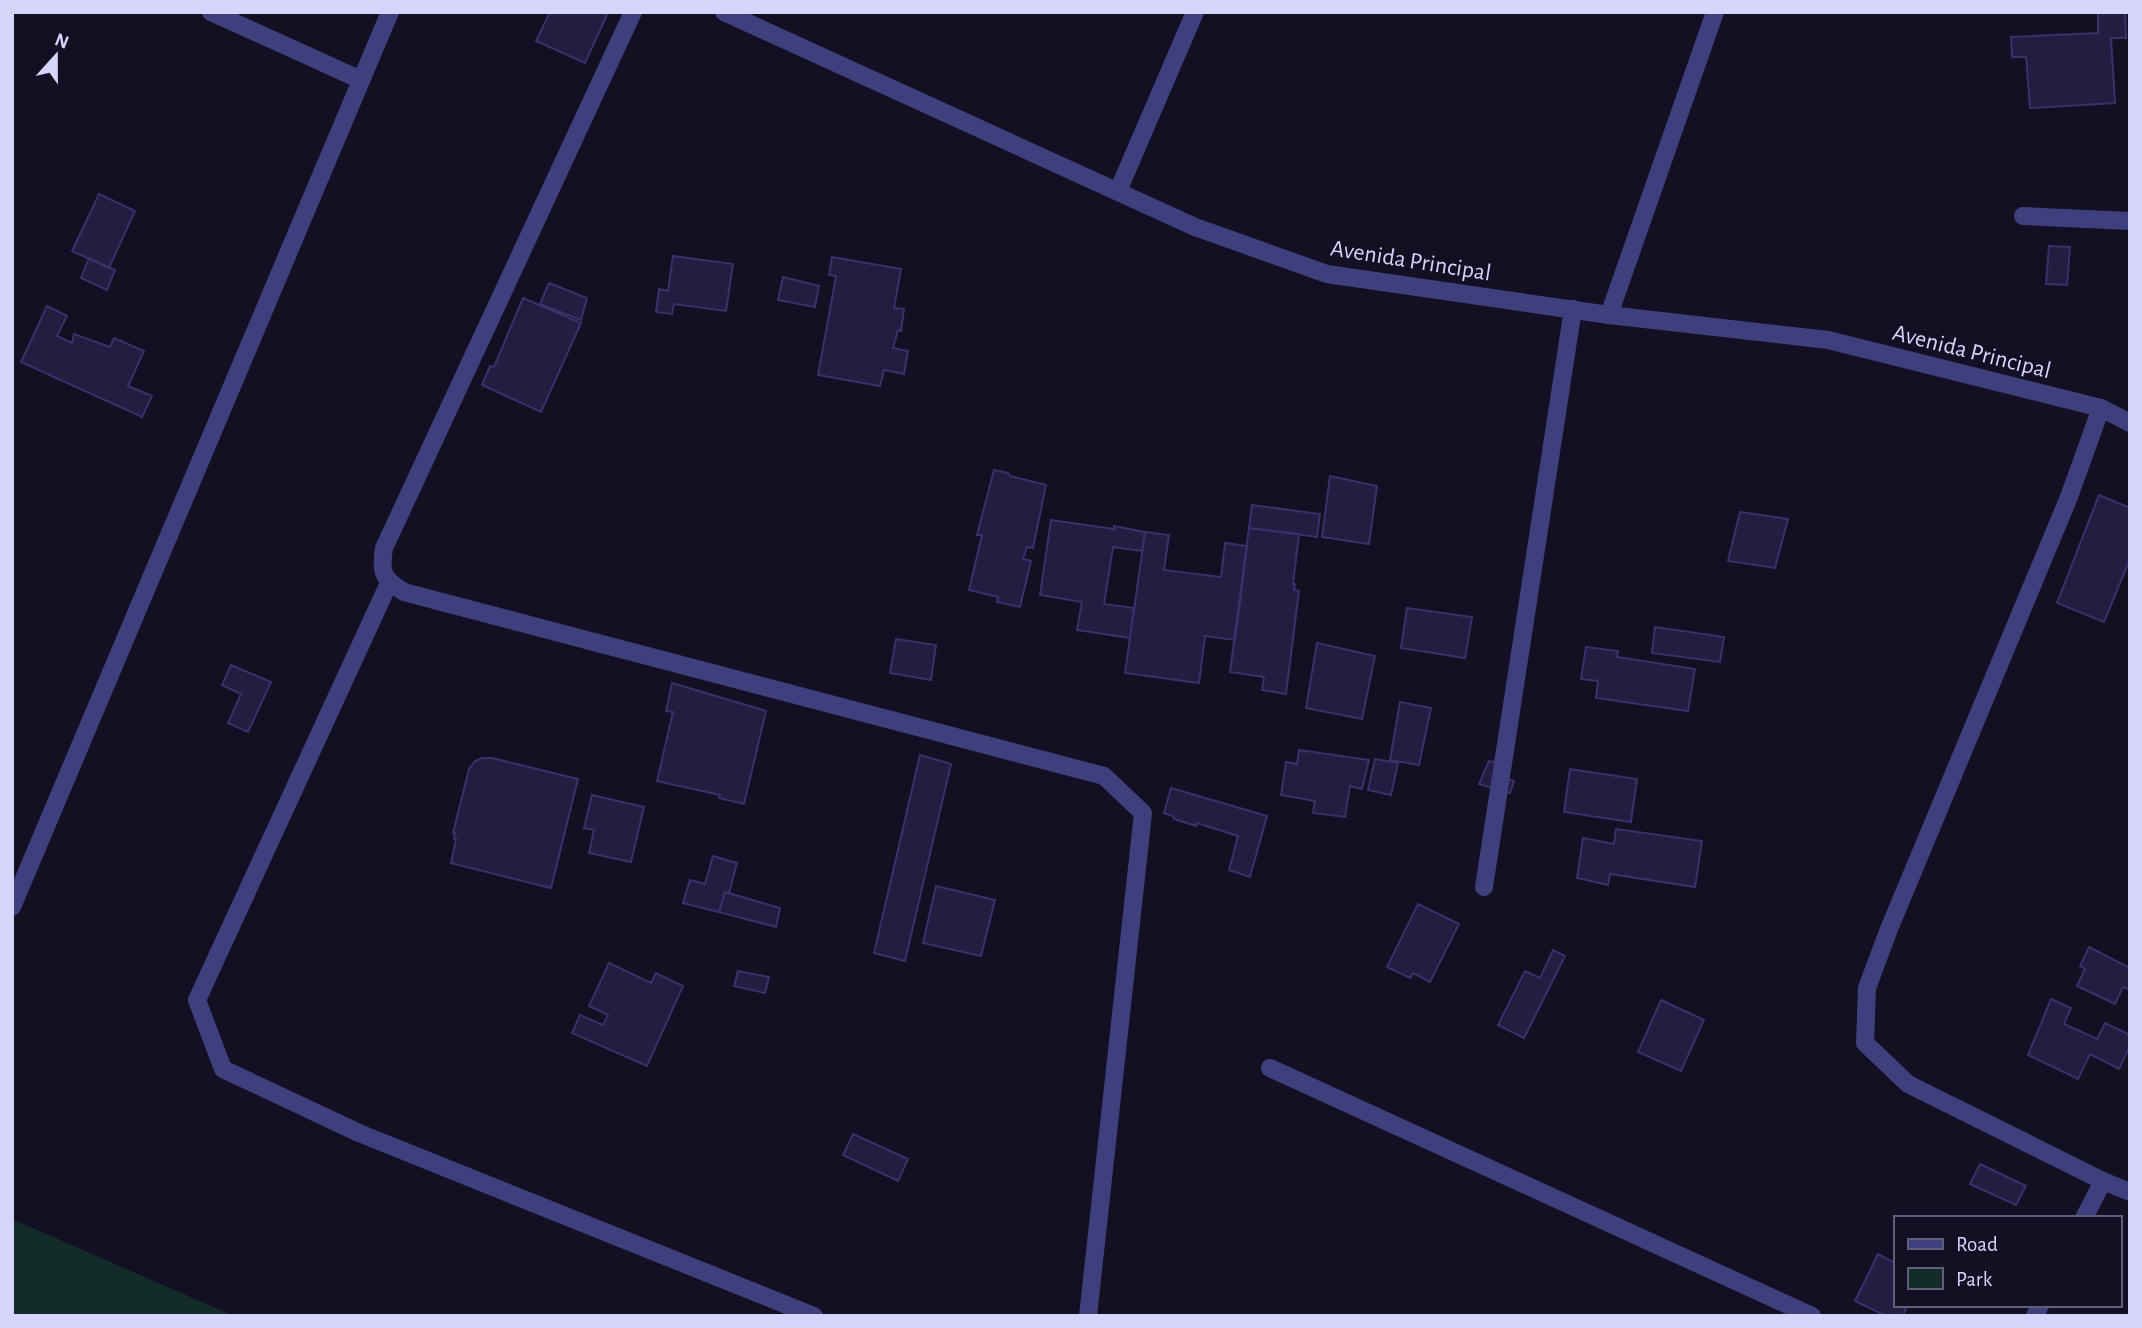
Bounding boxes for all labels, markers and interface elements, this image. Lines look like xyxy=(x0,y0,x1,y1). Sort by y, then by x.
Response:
north arrow xyxy=(21,21,91,91)
text: N xyxy=(52,30,71,53)
street label: Avenida Principal xyxy=(1329,236,1493,286)
street label: Avenida Principal xyxy=(1890,321,2053,383)
legend xyxy=(1894,1216,2121,1307)
text: Road xyxy=(1956,1234,1998,1255)
text: Park xyxy=(1956,1269,1993,1290)

